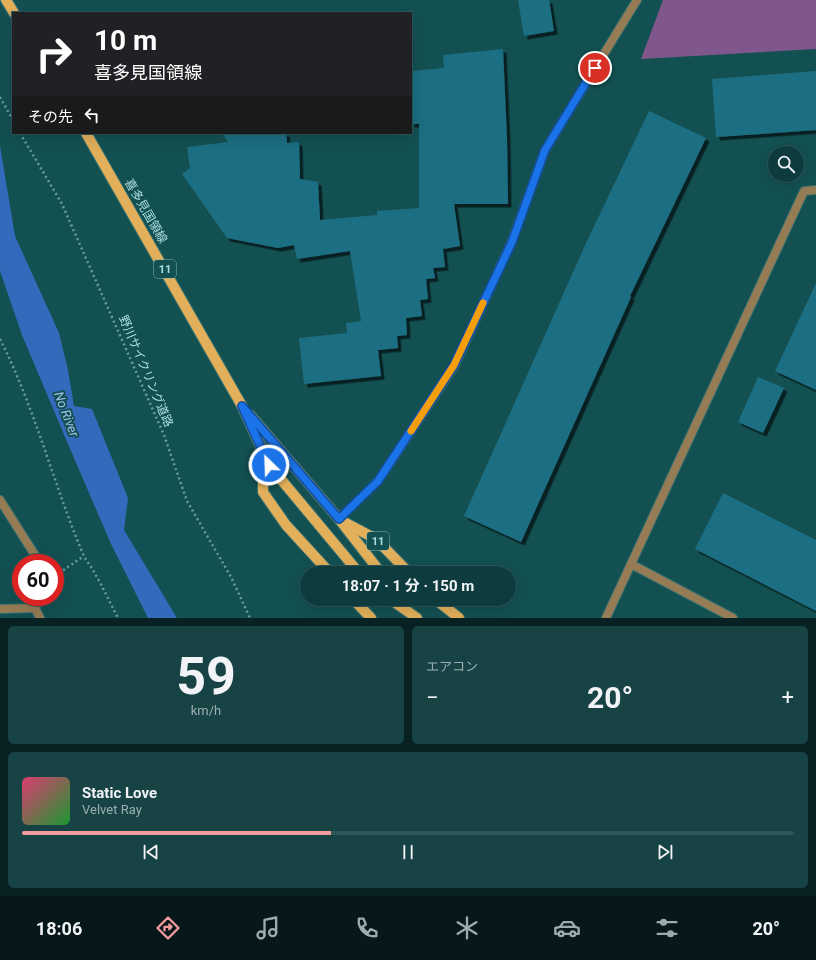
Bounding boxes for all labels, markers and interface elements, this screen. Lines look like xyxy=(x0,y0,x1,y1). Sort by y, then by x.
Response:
text: 10 m xyxy=(94,24,157,57)
icon: right xyxy=(28,28,80,80)
pin xyxy=(578,51,612,85)
icon: arrive xyxy=(584,57,606,79)
text: 喜多見国領線 xyxy=(94,62,202,83)
icon: left xyxy=(81,104,103,126)
text: その先 xyxy=(28,108,73,126)
map controls xyxy=(768,146,804,182)
button: search xyxy=(768,146,804,182)
street label: 喜多見国領線 xyxy=(122,176,170,246)
road number: 11 xyxy=(154,260,176,278)
street label: 野川サイクリング道路 xyxy=(116,313,176,429)
water label: No River xyxy=(51,389,82,440)
position arrow xyxy=(248,444,290,486)
road number: 11 xyxy=(367,532,389,550)
speed limit sign: 60 xyxy=(12,554,64,606)
text: 18:07 · 1 分 · 150 m xyxy=(342,577,474,595)
text: 59 xyxy=(176,646,236,707)
text: エアコン xyxy=(426,659,478,674)
text: 20° xyxy=(587,680,633,715)
text: − xyxy=(426,685,439,710)
text: + xyxy=(782,685,794,710)
text: km/h xyxy=(191,703,221,718)
text: Static Love xyxy=(82,784,157,802)
text: Velvet Ray xyxy=(82,802,142,817)
icon: previous xyxy=(140,841,162,863)
icon: pause xyxy=(397,841,419,863)
icon: next xyxy=(654,841,676,863)
icon: directions xyxy=(154,914,182,942)
icon: music xyxy=(254,914,282,942)
icon: phone xyxy=(353,914,381,942)
icon: climate xyxy=(453,914,481,942)
icon: car xyxy=(553,914,581,942)
icon: filters xyxy=(653,914,681,942)
text: 18:06 xyxy=(36,918,82,939)
text: 20° xyxy=(752,918,780,939)

